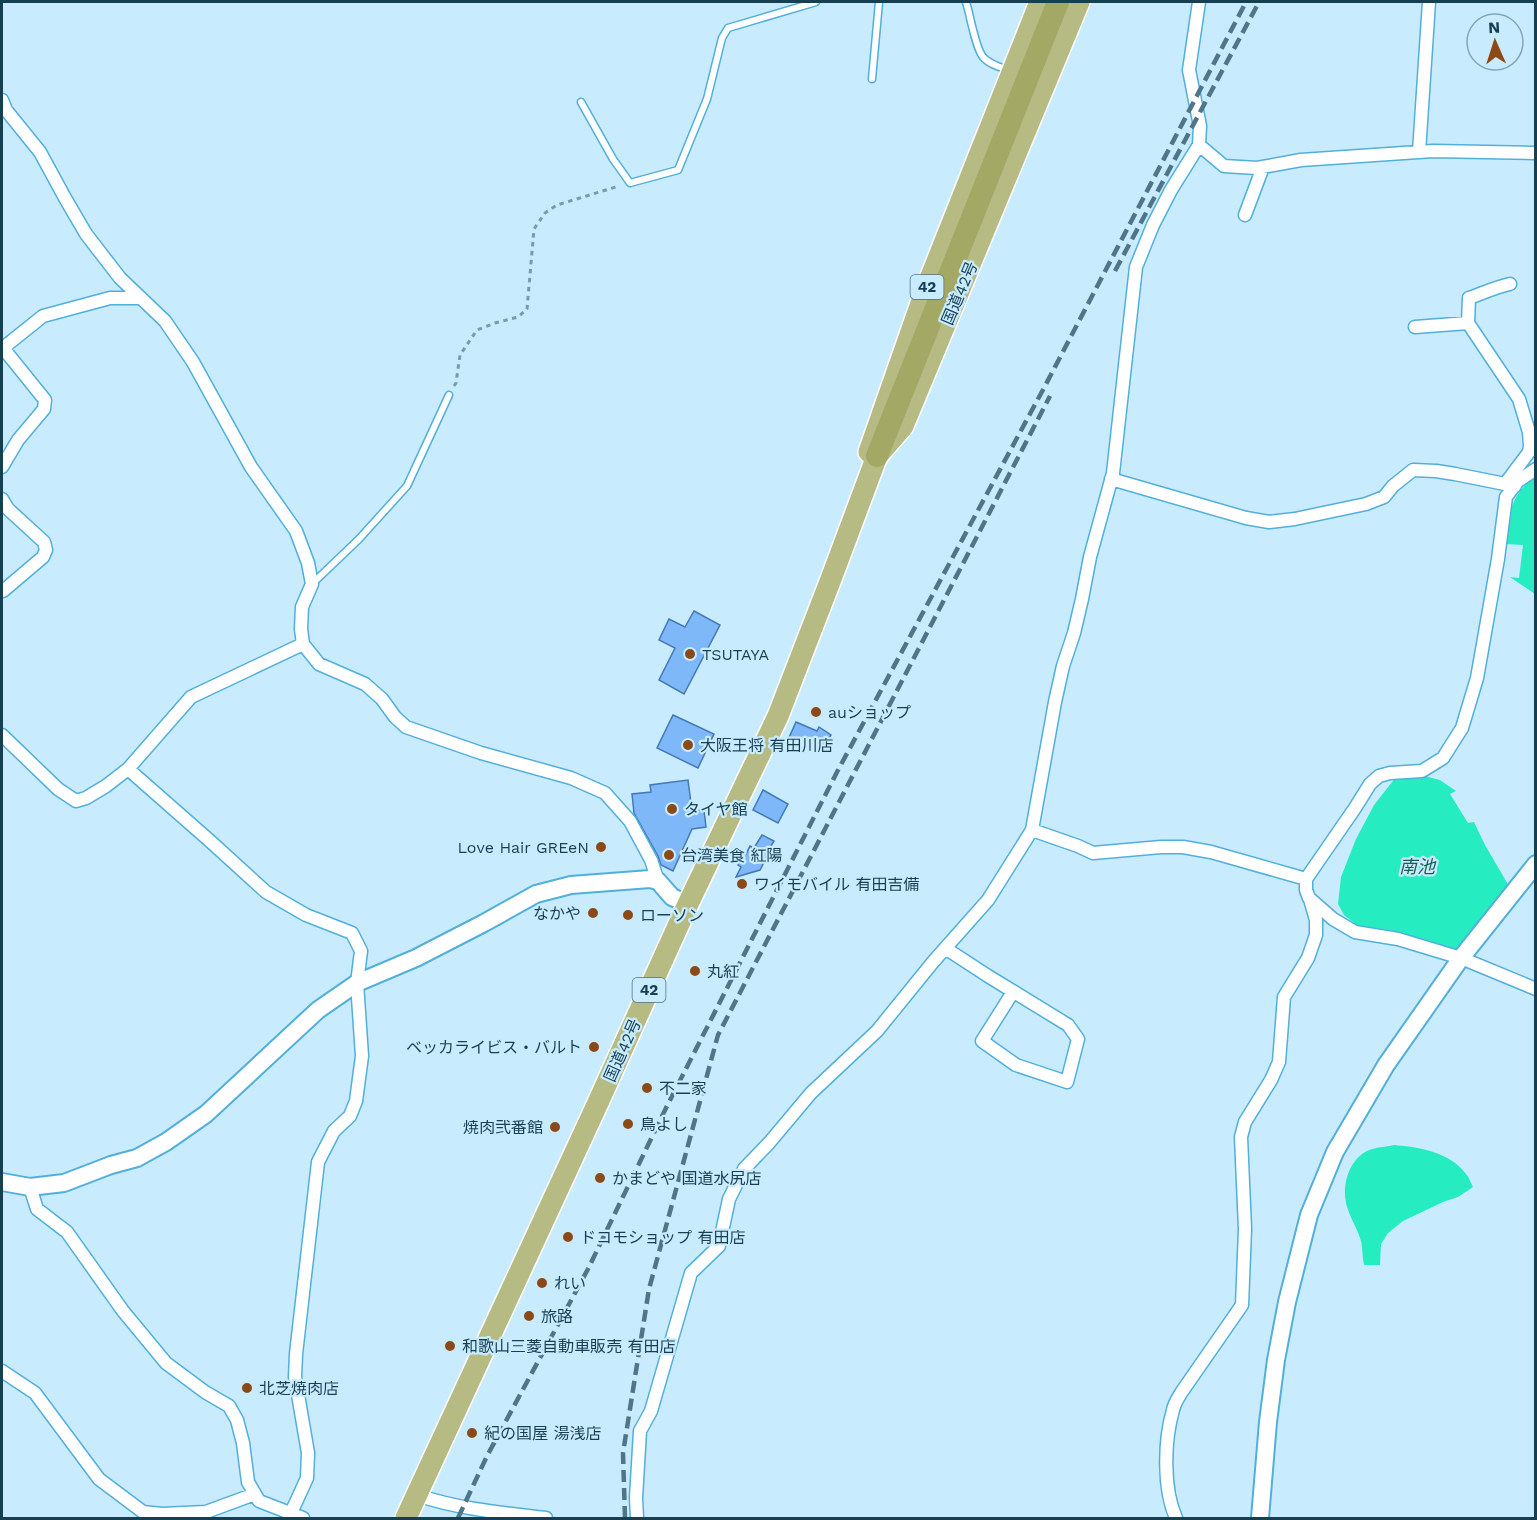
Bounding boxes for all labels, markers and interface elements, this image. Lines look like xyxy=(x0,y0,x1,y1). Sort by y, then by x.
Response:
north arrow xyxy=(1465,12,1525,72)
text: N xyxy=(1488,18,1501,37)
street label: 国道42号 xyxy=(938,259,981,328)
road number: 42 xyxy=(910,275,944,299)
place label: TSUTAYA xyxy=(702,645,770,664)
marker: TSUTAYA xyxy=(683,647,697,661)
place label: auショップ xyxy=(828,703,911,722)
marker: auショップ xyxy=(809,705,823,719)
place label: 大阪王将 有田川店 xyxy=(700,736,833,755)
marker: 大阪王将 有田川店 xyxy=(681,738,695,752)
place label: タイヤ館 xyxy=(684,800,748,819)
marker: タイヤ館 xyxy=(665,802,679,816)
place label: Love Hair GREeN xyxy=(457,838,589,857)
marker: Love Hair GREeN xyxy=(594,840,608,854)
place label: 台湾美食 紅陽 xyxy=(681,846,782,865)
marker: 台湾美食 紅陽 xyxy=(662,848,676,862)
water label: 南池 xyxy=(1399,856,1437,877)
place label: ワイモバイル 有田吉備 xyxy=(754,875,919,894)
marker: ワイモバイル 有田吉備 xyxy=(735,877,749,891)
place label: なかや xyxy=(533,904,581,923)
marker: なかや xyxy=(586,906,600,920)
place label: ローソン xyxy=(640,906,704,925)
marker: ローソン xyxy=(621,908,635,922)
place label: 丸紅 xyxy=(707,962,739,981)
marker: 丸紅 xyxy=(688,964,702,978)
road number: 42 xyxy=(632,978,666,1002)
street label: 国道42号 xyxy=(600,1016,645,1085)
place label: ベッカライビス・バルト xyxy=(406,1038,582,1057)
marker: ベッカライビス・バルト xyxy=(587,1040,601,1054)
place label: 不二家 xyxy=(659,1079,707,1098)
marker: 不二家 xyxy=(640,1081,654,1095)
place label: 鳥よし xyxy=(640,1115,688,1134)
marker: 鳥よし xyxy=(621,1117,635,1131)
place label: 焼肉弐番館 xyxy=(463,1118,543,1137)
marker: 焼肉弐番館 xyxy=(548,1120,562,1134)
place label: かまどや 国道水尻店 xyxy=(612,1169,761,1188)
marker: かまどや 国道水尻店 xyxy=(593,1171,607,1185)
place label: ドコモショップ 有田店 xyxy=(580,1228,745,1247)
marker: ドコモショップ 有田店 xyxy=(561,1230,575,1244)
place label: れい xyxy=(554,1274,586,1293)
marker: れい xyxy=(535,1276,549,1290)
place label: 旅路 xyxy=(541,1307,573,1326)
marker: 旅路 xyxy=(522,1309,536,1323)
place label: 和歌山三菱自動車販売 有田店 xyxy=(462,1337,675,1356)
marker: 和歌山三菱自動車販売 有田店 xyxy=(443,1339,457,1353)
place label: 北芝焼肉店 xyxy=(259,1379,339,1398)
marker: 北芝焼肉店 xyxy=(240,1381,254,1395)
place label: 紀の国屋 湯浅店 xyxy=(484,1424,601,1443)
marker: 紀の国屋 湯浅店 xyxy=(465,1426,479,1440)

